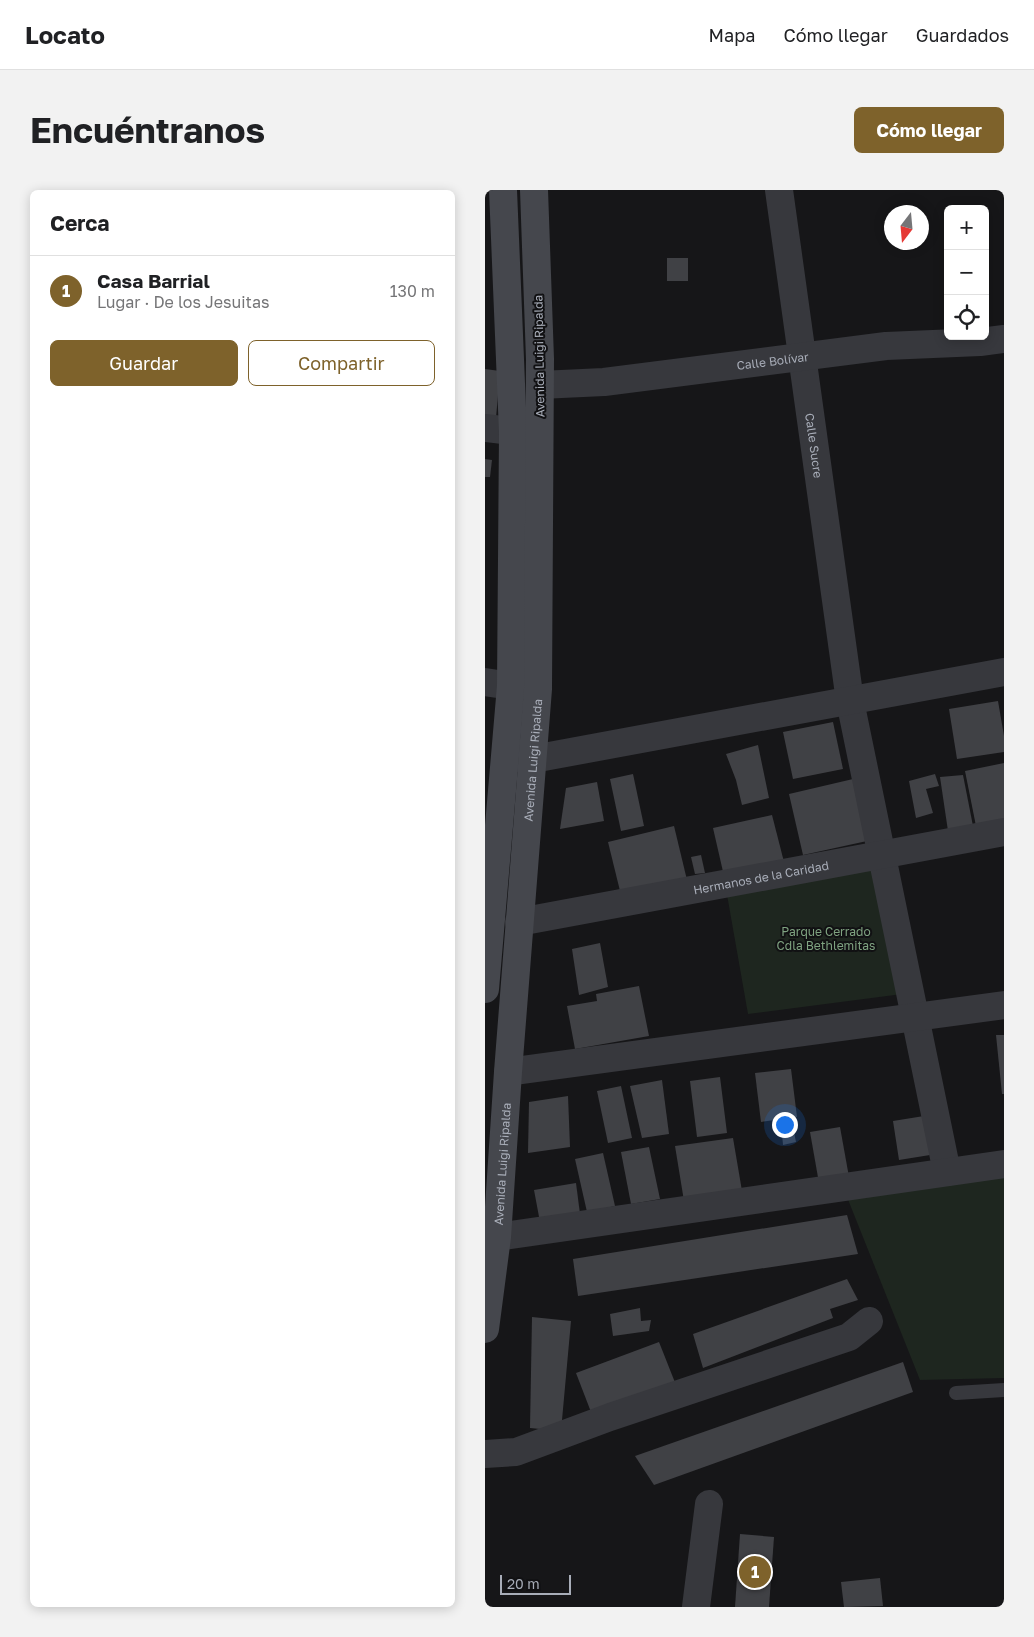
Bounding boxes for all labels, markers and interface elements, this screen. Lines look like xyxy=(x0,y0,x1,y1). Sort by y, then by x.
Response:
text: Locato xyxy=(25,20,105,49)
text: Mapa xyxy=(709,24,755,46)
text: Cómo llegar xyxy=(783,24,888,46)
text: Guardados xyxy=(916,24,1009,46)
button: Cómo llegar xyxy=(854,107,1004,153)
text: Encuéntranos xyxy=(30,109,265,151)
north arrow xyxy=(884,205,929,250)
map controls xyxy=(944,205,989,340)
button: + xyxy=(944,205,989,250)
text: Cerca xyxy=(50,210,109,236)
button: − xyxy=(944,250,989,295)
text: Casa Barrial xyxy=(97,269,210,292)
text: 1 xyxy=(62,281,70,301)
text: 130 m xyxy=(390,281,435,301)
text: Lugar · De los Jesuitas xyxy=(97,292,269,312)
street label: Avenida Luigi Ripalda xyxy=(530,295,548,417)
button: locate xyxy=(944,295,989,340)
button: Guardar xyxy=(50,340,238,386)
button: Compartir xyxy=(248,340,435,386)
street label: Calle Bolívar xyxy=(736,348,810,373)
street label: Calle Sucre xyxy=(803,412,826,479)
street label: Avenida Luigi Ripalda xyxy=(520,698,545,822)
street label: Hermanos de la Caridad xyxy=(692,857,830,897)
park label: Parque Cerrado Cdla Bethlemitas xyxy=(777,924,875,953)
street label: Avenida Luigi Ripalda xyxy=(490,1102,513,1226)
your location xyxy=(772,1112,798,1138)
pin: 1 xyxy=(739,1553,771,1591)
scale bar xyxy=(500,1572,571,1595)
text: 20 m xyxy=(507,1575,540,1592)

